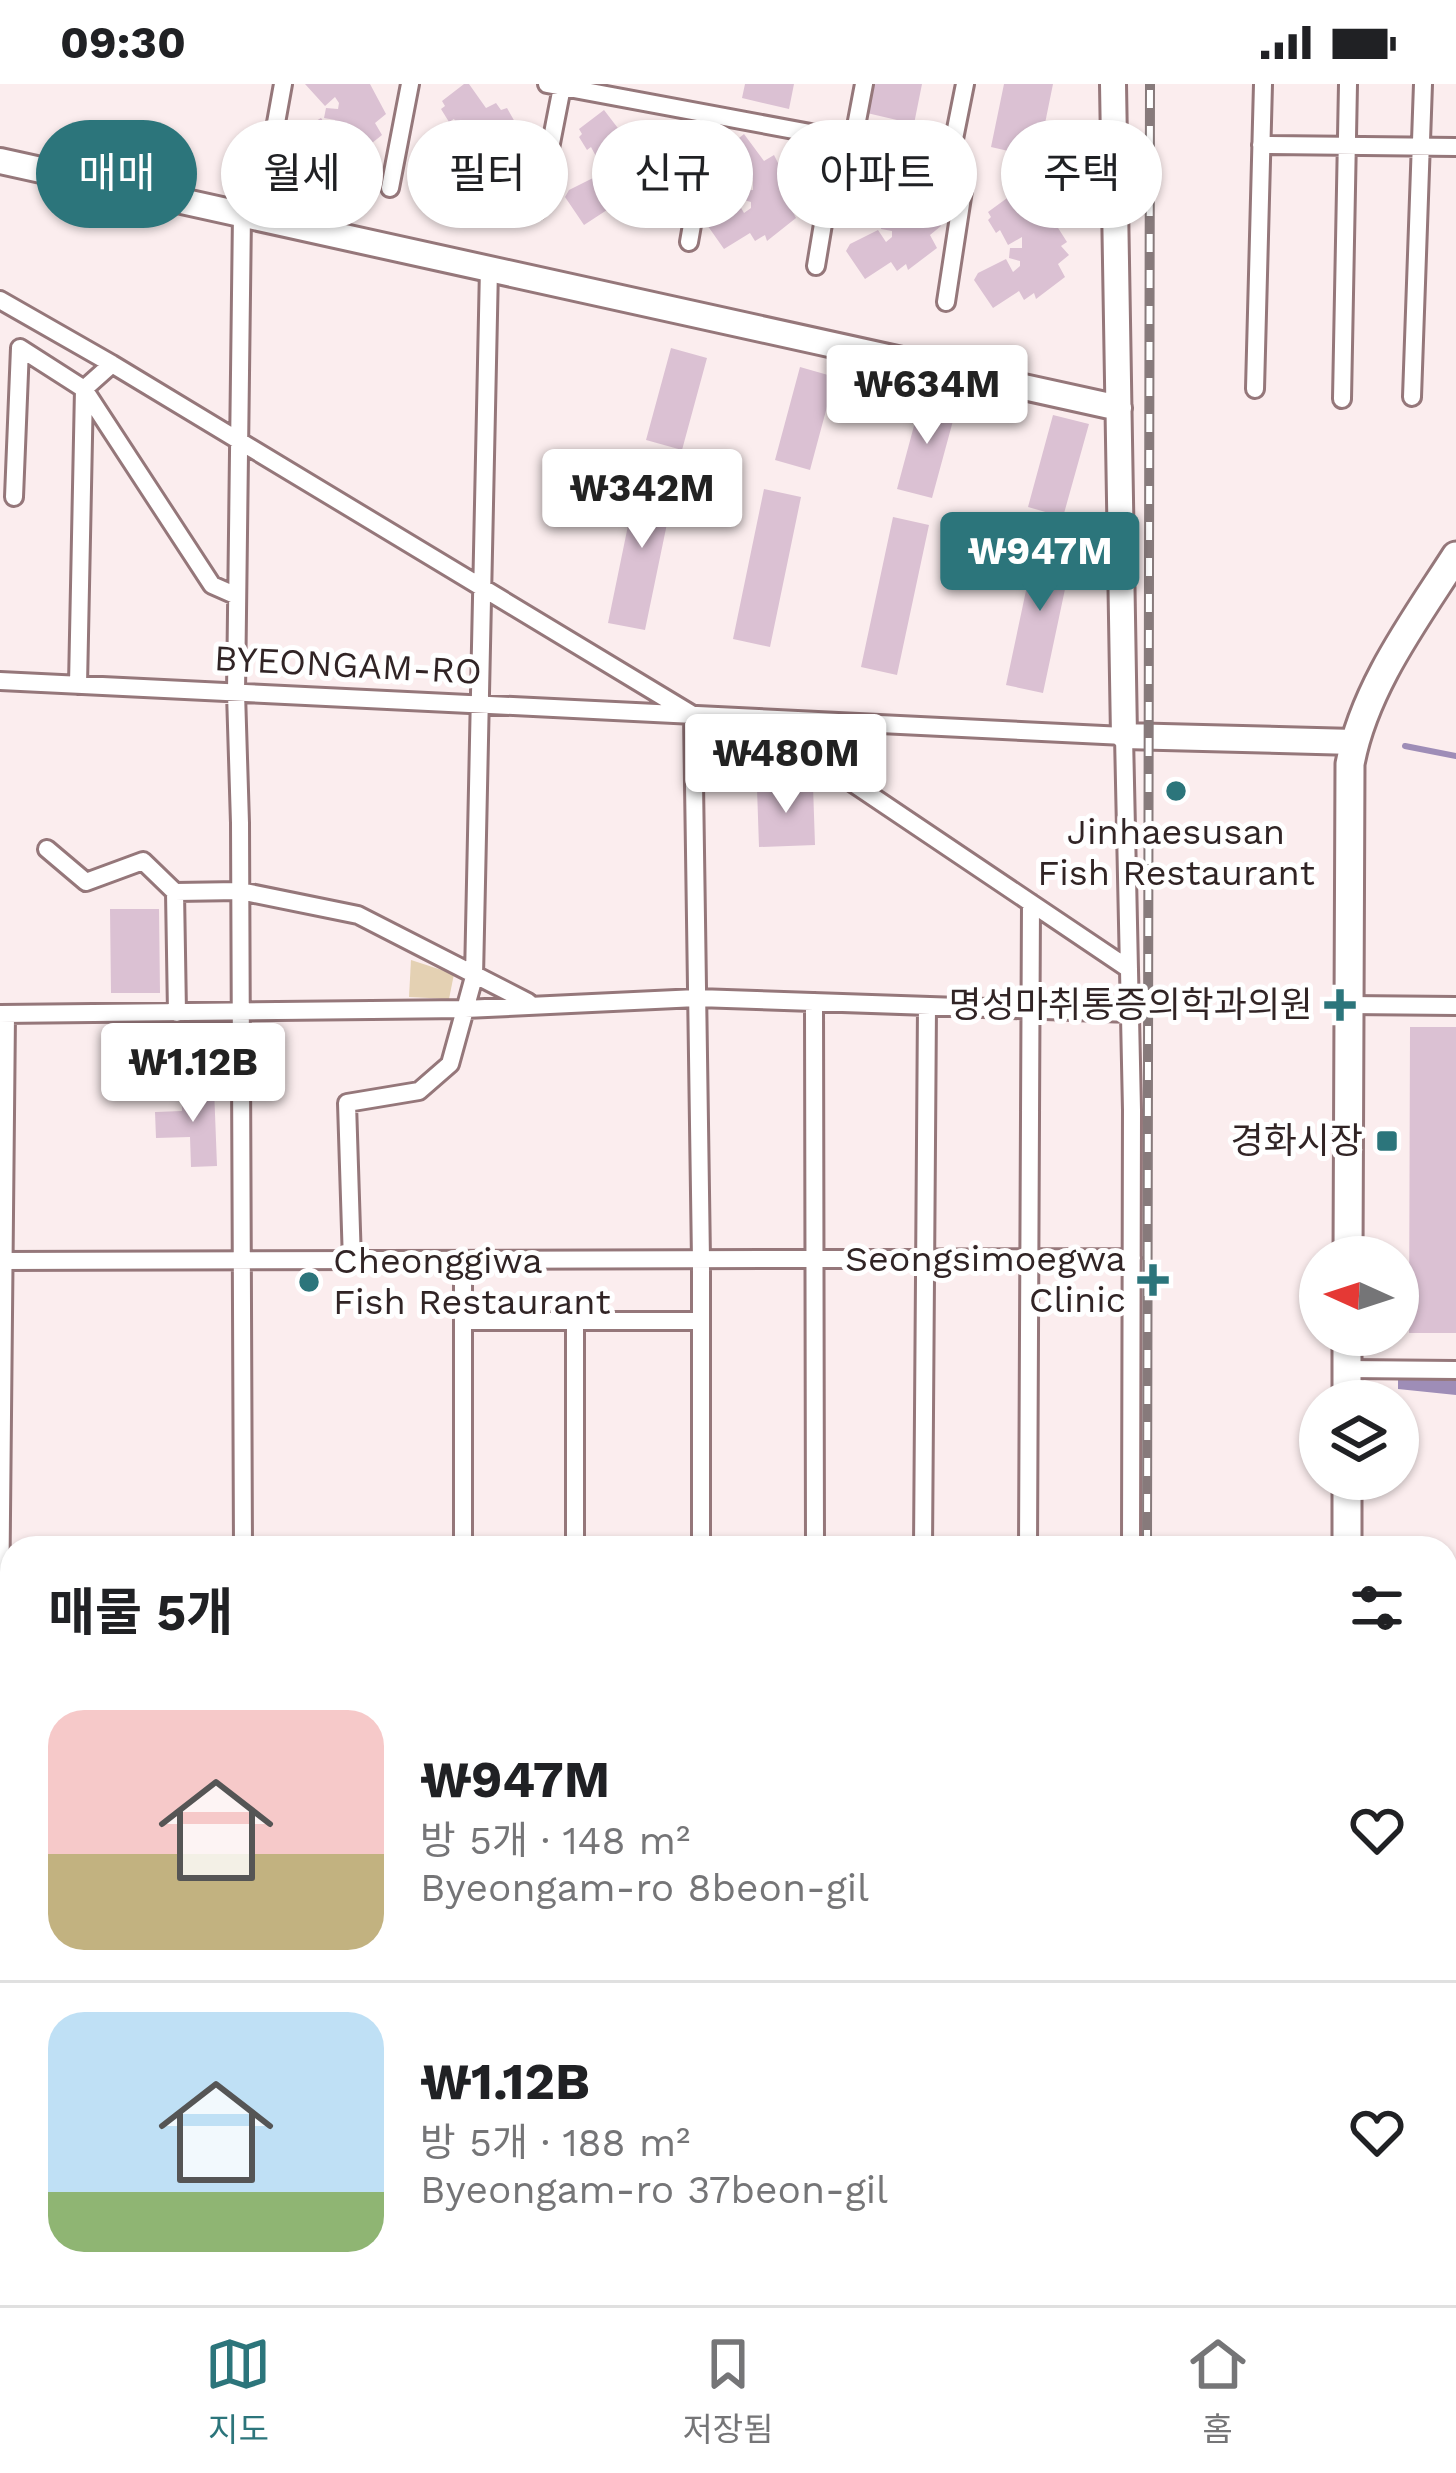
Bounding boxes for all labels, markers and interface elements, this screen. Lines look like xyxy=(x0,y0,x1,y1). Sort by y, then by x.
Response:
text: 09:30 xyxy=(60,16,186,69)
chip: 매매 xyxy=(36,120,197,228)
chip: 월세 xyxy=(221,120,383,228)
chip: 필터 xyxy=(407,120,568,228)
chip: 신규 xyxy=(592,120,753,228)
chip: 아파트 xyxy=(777,120,977,228)
chip: 주택 xyxy=(1001,120,1162,228)
pin: ₩634M xyxy=(843,345,1011,447)
text: ₩634M xyxy=(854,361,1000,406)
pin: ₩342M xyxy=(558,449,726,551)
text: ₩342M xyxy=(569,465,715,510)
pin: ₩947M xyxy=(956,512,1124,614)
text: ₩947M xyxy=(967,528,1113,573)
street label: BYEONGAM-RO xyxy=(213,637,483,693)
pin: ₩480M xyxy=(702,714,870,816)
text: ₩480M xyxy=(712,730,860,775)
marker: Jinhaesusan Fish Restaurant xyxy=(1163,778,1189,804)
place label: Jinhaesusan Fish Restaurant xyxy=(1037,811,1315,894)
place label: 명성마취통증의학과의원 xyxy=(949,984,1313,1026)
marker: 명성마취통증의학과의원 xyxy=(1324,989,1356,1021)
pin: ₩1.12B xyxy=(95,1023,291,1125)
text: ₩1.12B xyxy=(128,1039,258,1084)
place label: 경화시장 xyxy=(1231,1120,1363,1162)
marker: 경화시장 xyxy=(1374,1128,1400,1154)
north arrow xyxy=(1299,1236,1419,1356)
map controls xyxy=(1299,1236,1419,1500)
place label: Seongsimoegwa Clinic xyxy=(845,1238,1126,1321)
place label: Cheonggiwa Fish Restaurant xyxy=(333,1240,611,1323)
marker: Seongsimoegwa Clinic xyxy=(1137,1264,1169,1296)
marker: Cheonggiwa Fish Restaurant xyxy=(296,1269,322,1295)
button: layers xyxy=(1299,1380,1419,1500)
icon: filters xyxy=(1344,1575,1410,1641)
text: 매물 5개 xyxy=(48,1583,233,1642)
text: ₩947M xyxy=(420,1750,610,1809)
icon: home xyxy=(144,1758,288,1902)
icon: heart xyxy=(1344,1797,1410,1863)
text: 방 5개 · 148 m² xyxy=(420,1818,690,1863)
text: Byeongam-ro 8beon-gil xyxy=(420,1865,869,1910)
text: ₩1.12B xyxy=(420,2052,590,2111)
icon: home xyxy=(144,2060,288,2204)
icon: heart xyxy=(1344,2099,1410,2165)
text: 방 5개 · 188 m² xyxy=(420,2120,690,2165)
text: Byeongam-ro 37beon-gil xyxy=(420,2167,888,2212)
tab: 지도 xyxy=(205,2331,271,2451)
tab: 저장됨 xyxy=(682,2331,774,2451)
tab: 홈 xyxy=(1185,2331,1251,2451)

